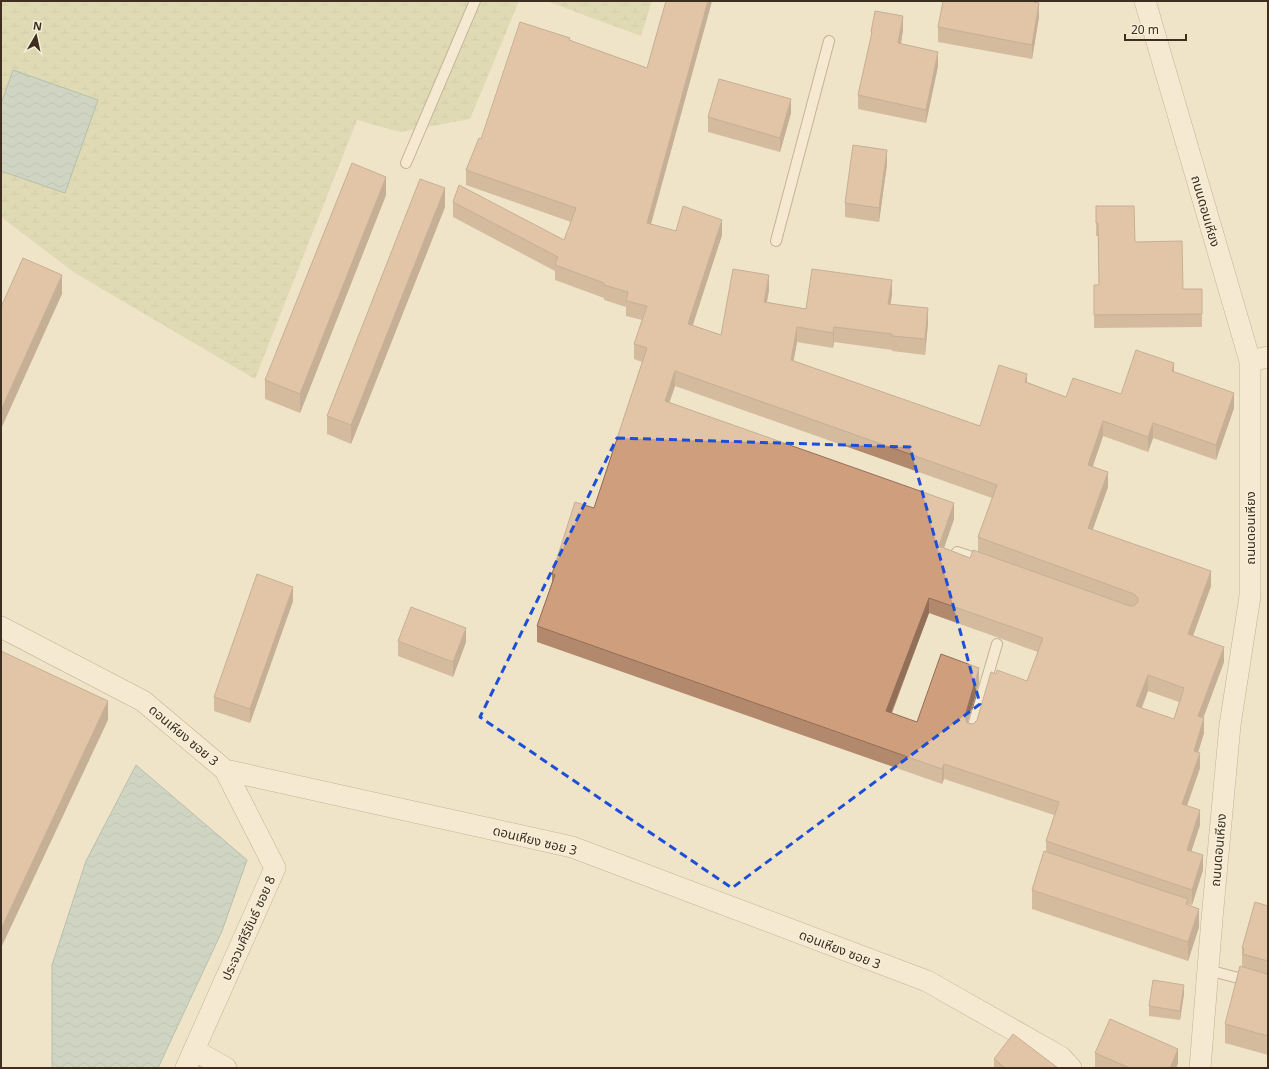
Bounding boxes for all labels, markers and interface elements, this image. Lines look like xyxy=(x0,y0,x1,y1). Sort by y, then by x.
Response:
north arrow xyxy=(16,16,56,56)
scale bar xyxy=(1125,16,1186,42)
text: N xyxy=(32,18,43,36)
text: 20 m xyxy=(1131,21,1159,39)
street label: ถนนดอนเหียง xyxy=(1185,173,1225,249)
street label: ถนนดอนเหียง xyxy=(1241,491,1261,565)
street label: ดอนเหียง ซอย 3 xyxy=(144,700,223,771)
street label: ถนนดอนเหียง xyxy=(1206,813,1232,888)
street label: ดอนเหียง ซอย 3 xyxy=(491,821,579,861)
street label: ประจวบคีรีขันธ์ ซอย 8 xyxy=(217,873,281,984)
street label: ดอนเหียง ซอย 3 xyxy=(796,925,883,975)

